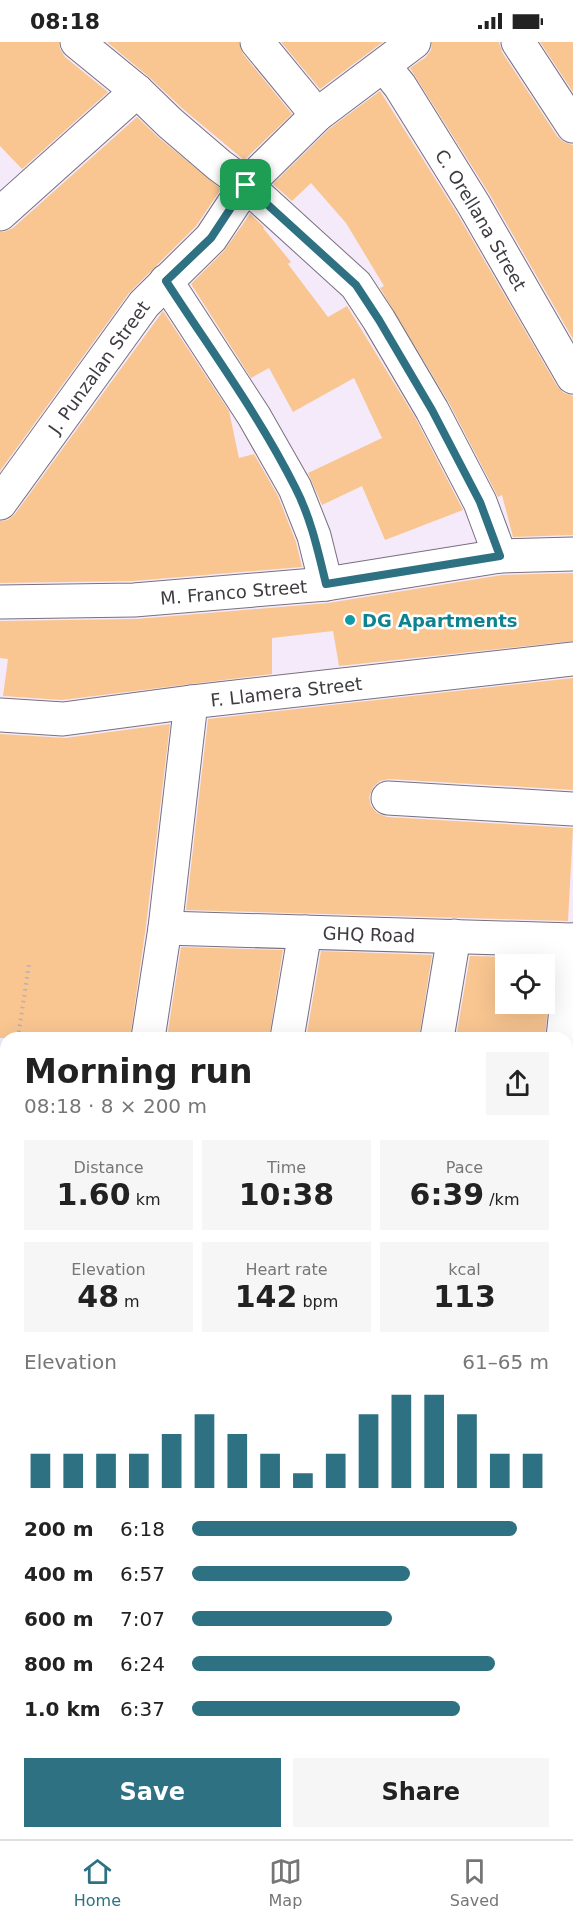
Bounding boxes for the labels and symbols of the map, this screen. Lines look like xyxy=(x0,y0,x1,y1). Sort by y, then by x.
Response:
street label: C. Orellana Street xyxy=(431,145,531,294)
pin xyxy=(220,159,271,210)
street label: J. Punzalan Street xyxy=(43,296,153,438)
street label: M. Franco Street xyxy=(159,575,308,608)
place label: DG Apartments xyxy=(362,610,518,631)
marker: DG Apartments xyxy=(343,613,357,627)
street label: F. Llamera Street xyxy=(209,672,363,710)
street label: GHQ Road xyxy=(322,922,415,946)

